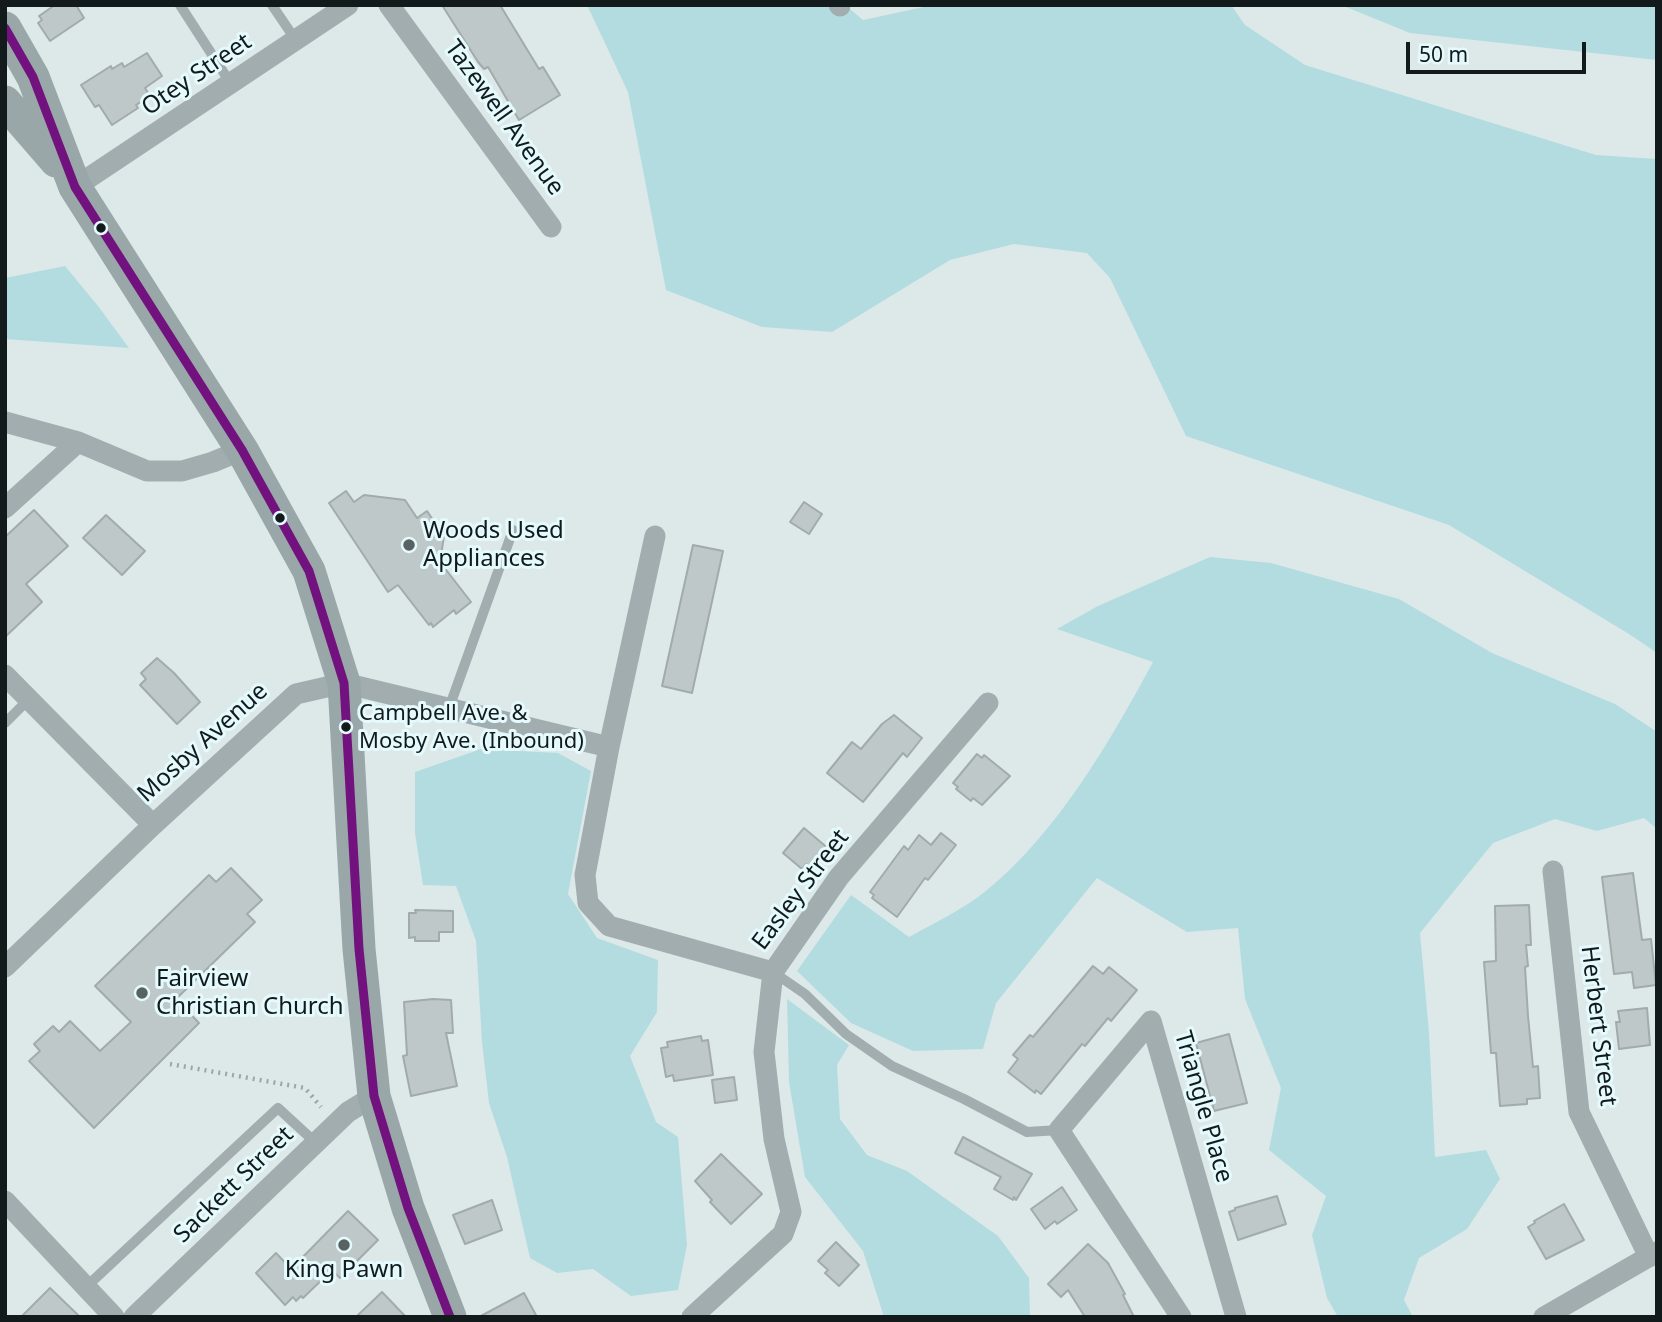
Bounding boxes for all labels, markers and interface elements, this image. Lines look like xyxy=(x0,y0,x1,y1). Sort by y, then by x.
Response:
street label: Otey Street xyxy=(137,28,257,122)
scale bar xyxy=(1410,28,1590,72)
street label: Tazewell Avenue xyxy=(438,35,570,201)
text: 50 m xyxy=(1419,40,1468,68)
unlabelled marker xyxy=(94,221,108,235)
unlabelled marker xyxy=(273,511,287,525)
place label: Woods Used Appliances xyxy=(423,517,564,573)
marker: Woods Used Appliances xyxy=(401,537,417,553)
street label: Mosby Avenue xyxy=(132,677,274,809)
place label: Campbell Ave. & Mosby Ave. (Inbound) xyxy=(359,701,584,752)
marker: Campbell Ave. & Mosby Ave. (Inbound) xyxy=(339,720,353,734)
street label: Easley Street xyxy=(746,824,856,956)
street label: Herbert Street xyxy=(1574,944,1622,1108)
place label: Fairview Christian Church xyxy=(156,965,344,1021)
marker: Fairview Christian Church xyxy=(134,985,150,1001)
street label: Triangle Place xyxy=(1168,1028,1238,1186)
street label: Sackett Street xyxy=(168,1121,300,1249)
marker: King Pawn xyxy=(336,1237,352,1253)
place label: King Pawn xyxy=(285,1256,403,1284)

